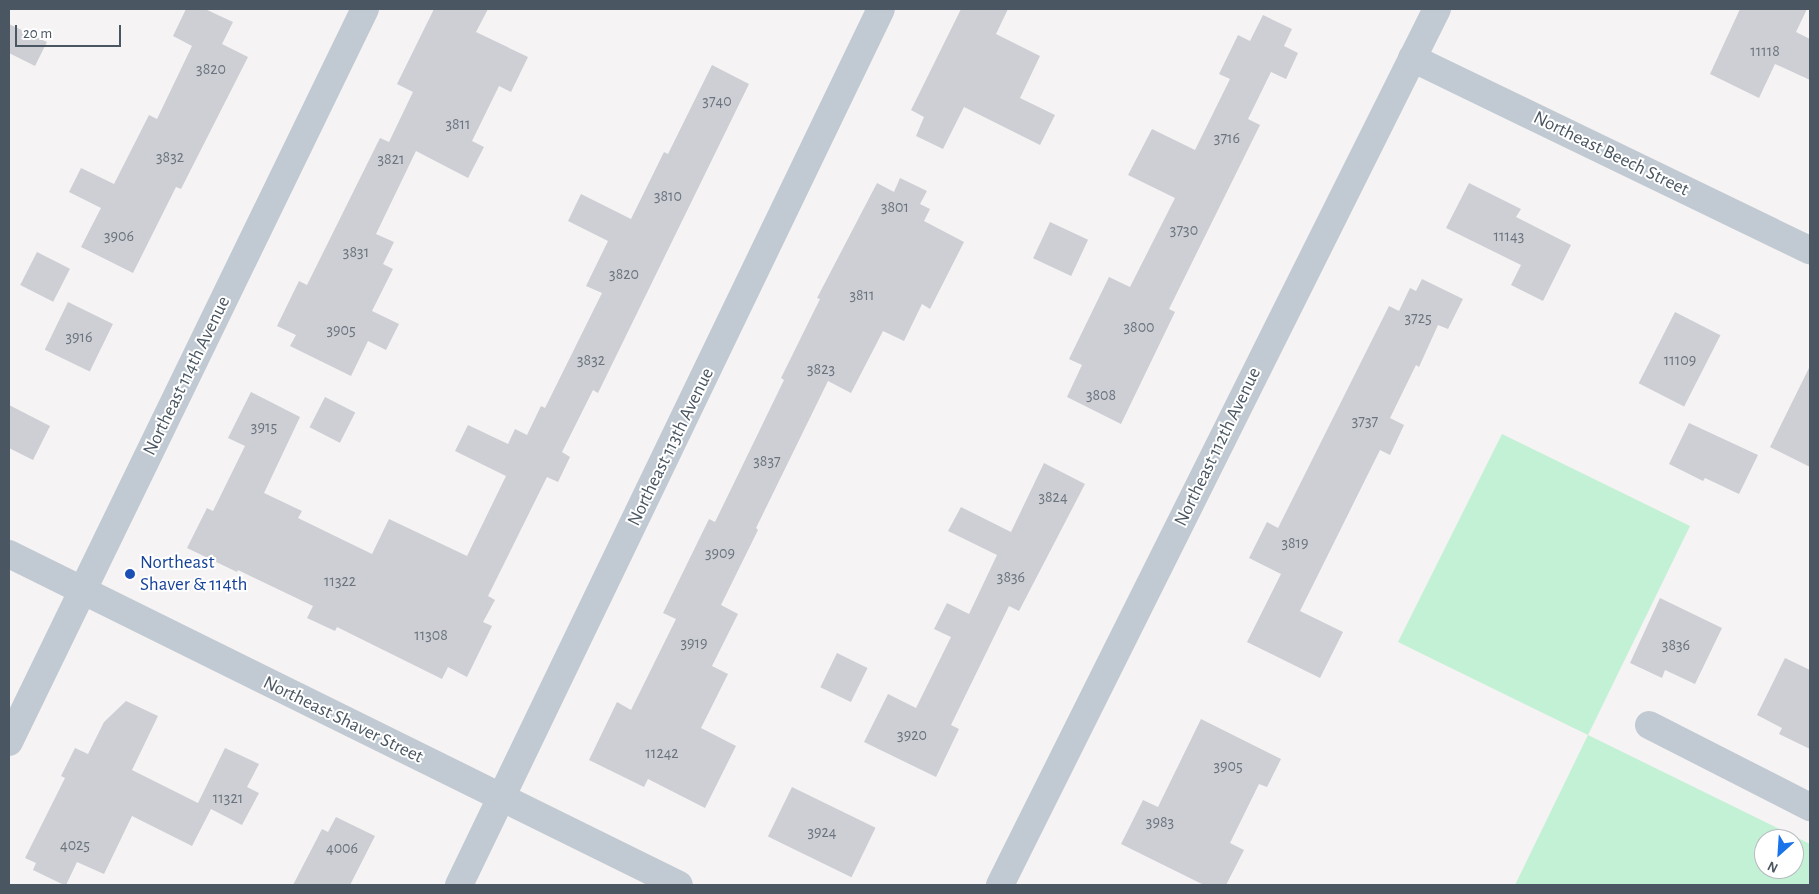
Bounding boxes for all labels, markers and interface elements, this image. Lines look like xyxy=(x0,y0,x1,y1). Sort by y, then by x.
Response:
scale bar xyxy=(18,15,124,47)
text: 20 m xyxy=(23,26,52,41)
house number: 11118 xyxy=(1750,41,1780,61)
house number: 3820 xyxy=(196,59,226,79)
house number: 3740 xyxy=(702,91,732,111)
street label: Northeast Beech Street xyxy=(1530,106,1692,202)
house number: 3811 xyxy=(445,114,471,134)
house number: 3716 xyxy=(1214,128,1240,148)
house number: 3832 xyxy=(156,147,184,167)
house number: 3821 xyxy=(378,149,404,169)
house number: 3810 xyxy=(654,186,682,206)
house number: 3801 xyxy=(881,197,909,217)
house number: 3730 xyxy=(1170,220,1198,240)
house number: 3906 xyxy=(104,226,134,246)
house number: 11143 xyxy=(1494,226,1524,246)
house number: 3831 xyxy=(343,242,369,262)
house number: 3820 xyxy=(609,264,639,284)
house number: 3811 xyxy=(849,285,875,305)
street label: Northeast 114th Avenue xyxy=(139,293,235,459)
house number: 3725 xyxy=(1404,308,1432,328)
house number: 3800 xyxy=(1123,317,1155,337)
house number: 3905 xyxy=(326,320,356,340)
house number: 3916 xyxy=(65,327,93,347)
house number: 3832 xyxy=(577,350,605,370)
house number: 11109 xyxy=(1664,350,1696,370)
house number: 3823 xyxy=(807,359,835,379)
street label: Northeast 113th Avenue xyxy=(623,364,719,530)
street label: Northeast 112th Avenue xyxy=(1170,364,1266,530)
house number: 3808 xyxy=(1086,385,1116,405)
house number: 3737 xyxy=(1352,411,1378,431)
house number: 3915 xyxy=(251,417,277,437)
house number: 3837 xyxy=(753,451,781,471)
house number: 3824 xyxy=(1038,487,1068,507)
house number: 3819 xyxy=(1281,533,1309,553)
house number: 3909 xyxy=(705,543,735,563)
place label: Northeast Shaver & 114th xyxy=(140,552,247,596)
house number: 3836 xyxy=(997,567,1025,587)
marker: Northeast Shaver & 114th xyxy=(124,568,136,580)
house number: 11322 xyxy=(324,571,356,591)
house number: 11308 xyxy=(414,625,448,645)
house number: 3919 xyxy=(680,633,708,653)
house number: 3836 xyxy=(1662,635,1690,655)
street label: Northeast Shaver Street xyxy=(259,671,427,769)
house number: 3920 xyxy=(897,725,927,745)
house number: 11242 xyxy=(645,743,679,763)
house number: 3905 xyxy=(1213,756,1243,776)
house number: 11321 xyxy=(213,788,243,808)
house number: 3983 xyxy=(1146,812,1174,832)
house number: 3924 xyxy=(807,822,837,842)
north arrow xyxy=(1754,829,1804,879)
house number: 4025 xyxy=(60,835,90,855)
house number: 4006 xyxy=(326,838,358,858)
text: N xyxy=(1765,858,1780,875)

